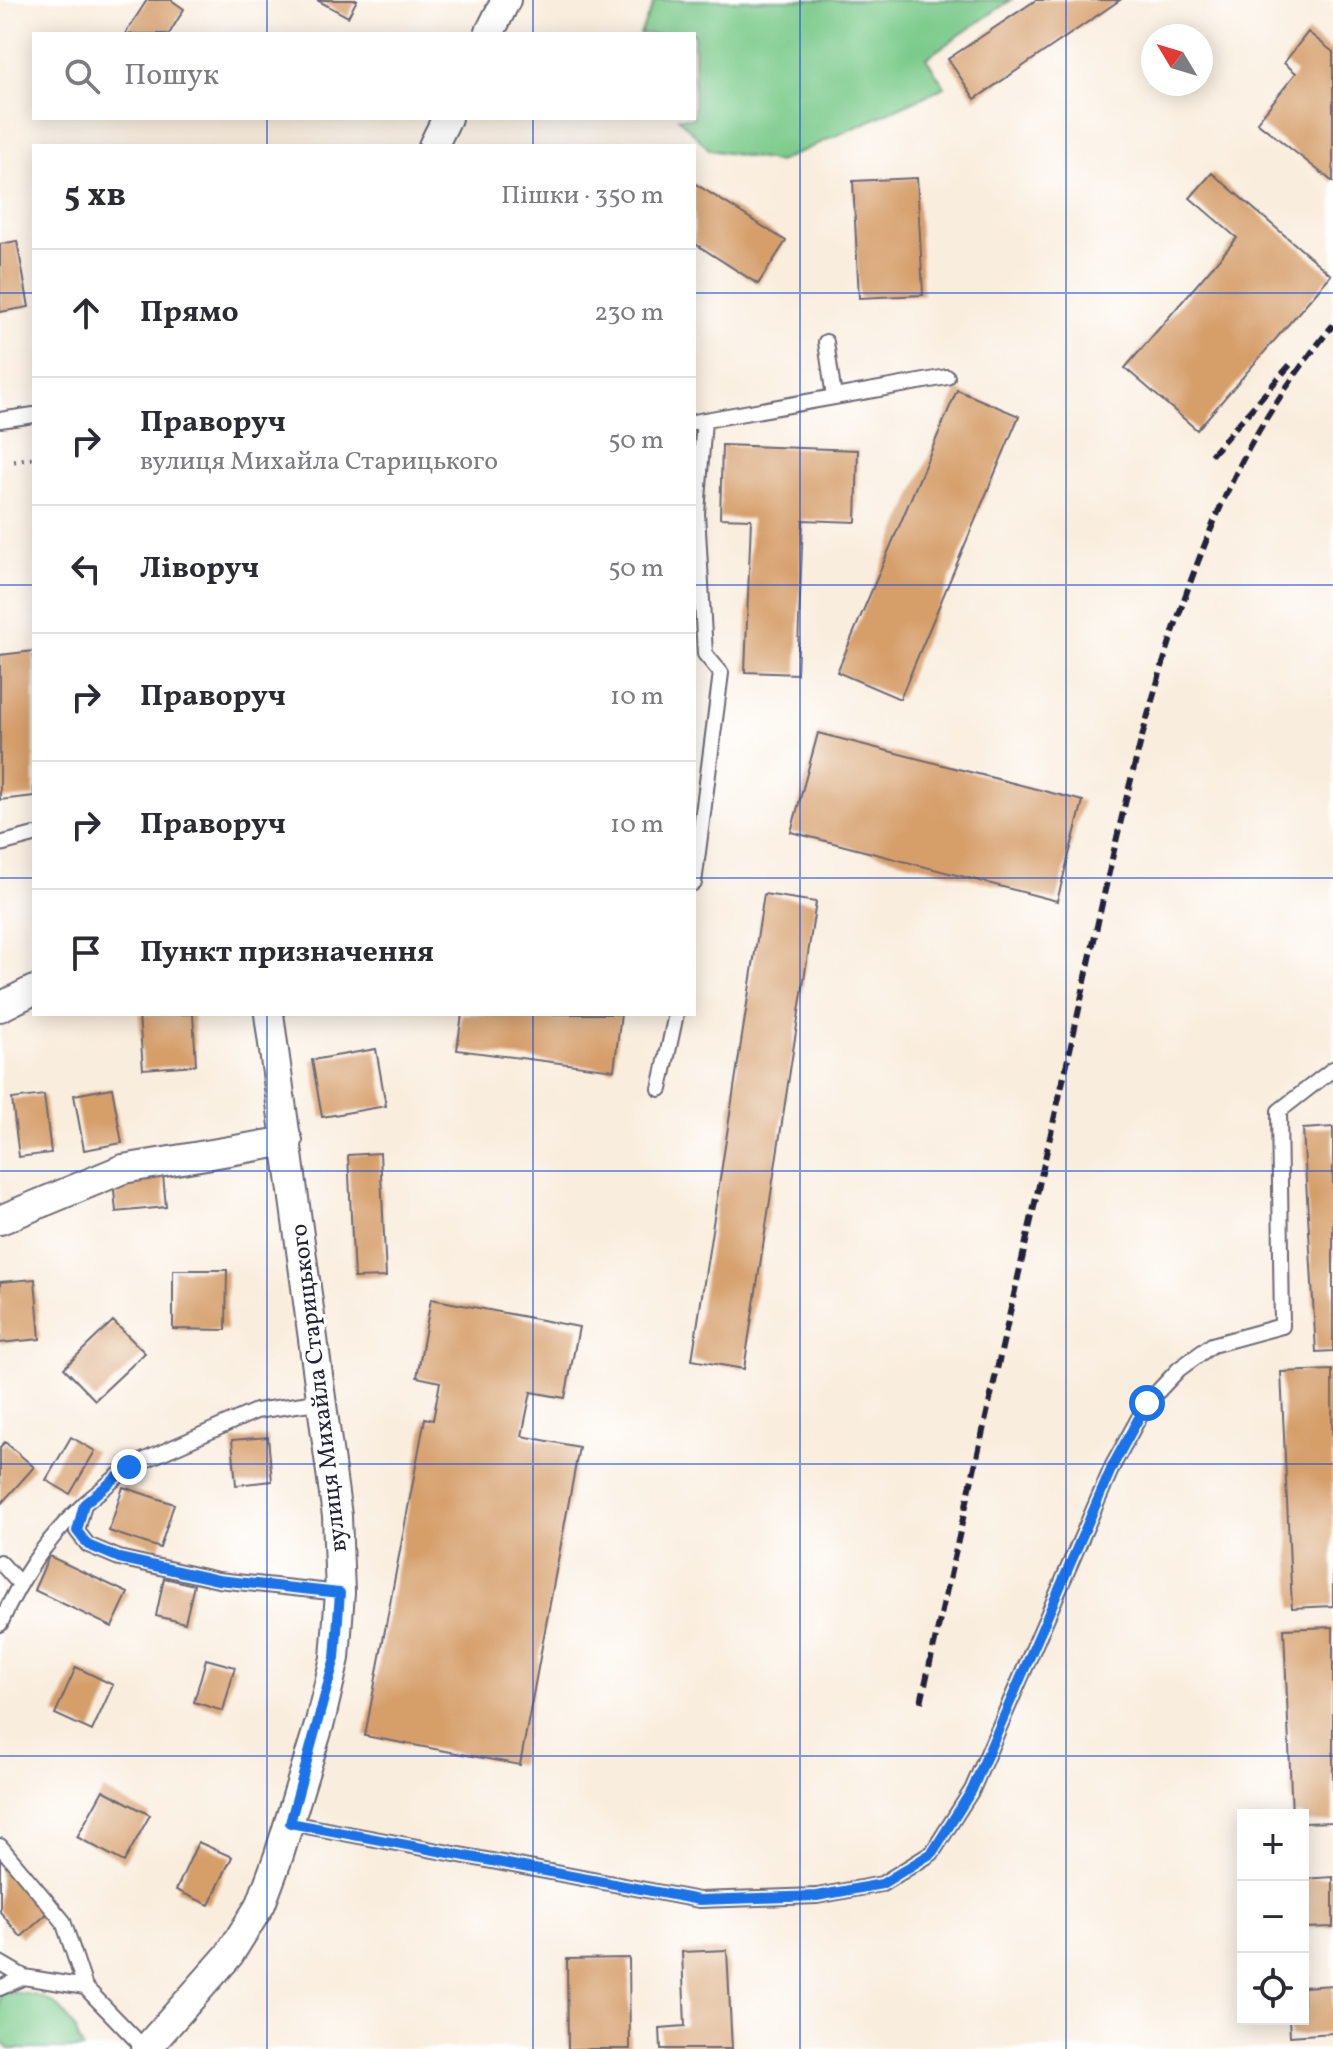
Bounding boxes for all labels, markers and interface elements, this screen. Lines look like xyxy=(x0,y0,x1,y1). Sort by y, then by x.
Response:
north arrow xyxy=(1141,24,1213,96)
search box xyxy=(32,32,696,120)
icon: search xyxy=(60,54,104,98)
text: Пошук xyxy=(124,55,219,97)
text: 5 хв xyxy=(64,173,126,220)
text: Пішки · 350 m xyxy=(501,178,664,214)
icon: ahead xyxy=(64,291,108,335)
text: Прямо xyxy=(140,292,239,334)
text: 230 m xyxy=(594,295,664,331)
text: Праворуч xyxy=(140,402,286,444)
icon: right xyxy=(64,419,108,463)
text: 50 m xyxy=(608,423,664,459)
text: вулиця Михайла Старицького xyxy=(140,444,498,480)
icon: left xyxy=(64,547,108,591)
text: Ліворуч xyxy=(140,548,259,590)
text: 50 m xyxy=(608,551,664,587)
icon: right xyxy=(64,675,108,719)
text: Праворуч xyxy=(140,676,286,718)
text: 10 m xyxy=(610,679,664,715)
icon: right xyxy=(64,803,108,847)
text: Праворуч xyxy=(140,804,286,846)
text: 10 m xyxy=(610,807,664,843)
icon: arrive xyxy=(64,931,108,975)
text: Пункт призначення xyxy=(140,932,434,974)
street label: вулиця Михайла Старицького xyxy=(283,1222,357,1554)
route start xyxy=(1129,1385,1165,1421)
route end xyxy=(111,1449,147,1485)
map controls xyxy=(1237,1809,1309,2025)
button: + xyxy=(1237,1809,1309,1881)
button: − xyxy=(1237,1881,1309,1953)
button: locate xyxy=(1237,1953,1309,2025)

